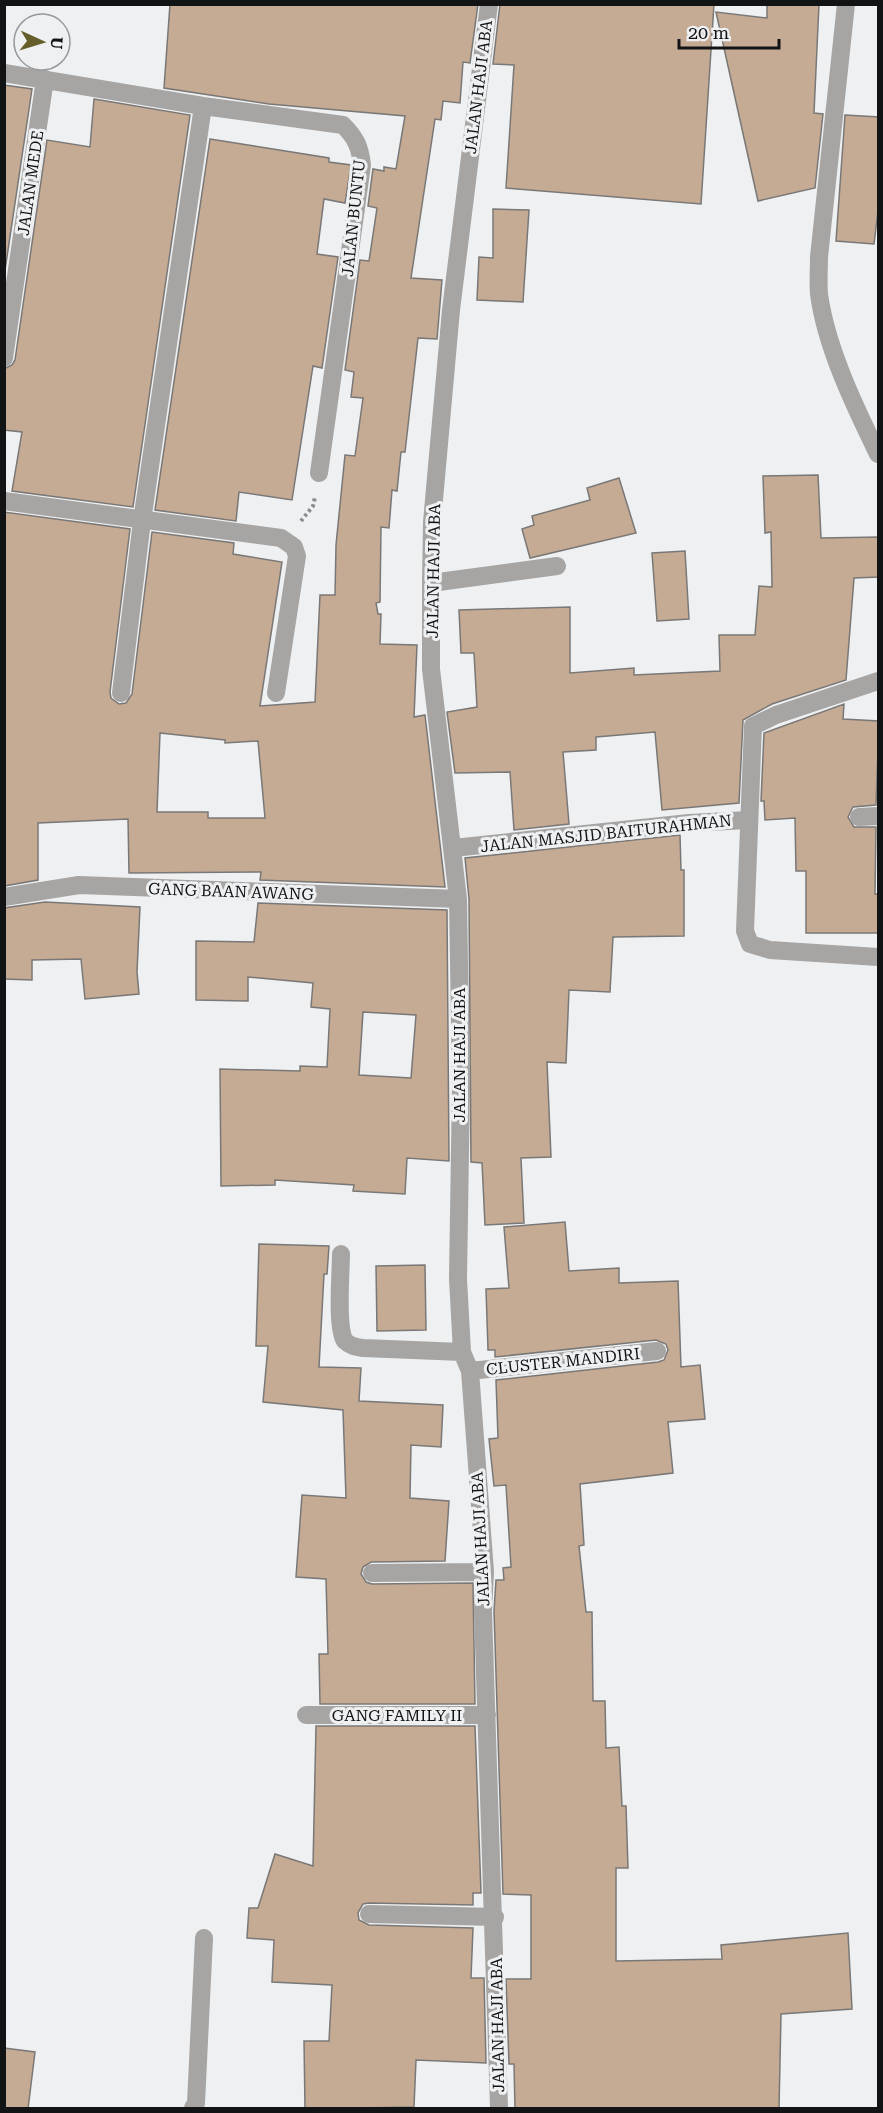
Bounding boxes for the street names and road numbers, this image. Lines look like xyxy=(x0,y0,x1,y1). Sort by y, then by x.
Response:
street label: JALAN HAJI ABA xyxy=(461,18,496,155)
street label: JALAN MEDE xyxy=(14,129,47,237)
street label: JALAN BUNTU xyxy=(338,158,369,278)
street label: JALAN HAJI ABA xyxy=(423,503,444,639)
street label: JALAN MASJID BAITURAHMAN xyxy=(480,811,733,856)
street label: GANG BAAN AWANG xyxy=(148,879,315,904)
street label: JALAN HAJI ABA xyxy=(450,987,469,1122)
street label: CLUSTER MANDIRI xyxy=(485,1344,641,1379)
street label: JALAN HAJI ABA xyxy=(467,1470,494,1607)
street label: GANG FAMILY II xyxy=(332,1706,462,1725)
street label: JALAN HAJI ABA xyxy=(487,1957,508,2093)

